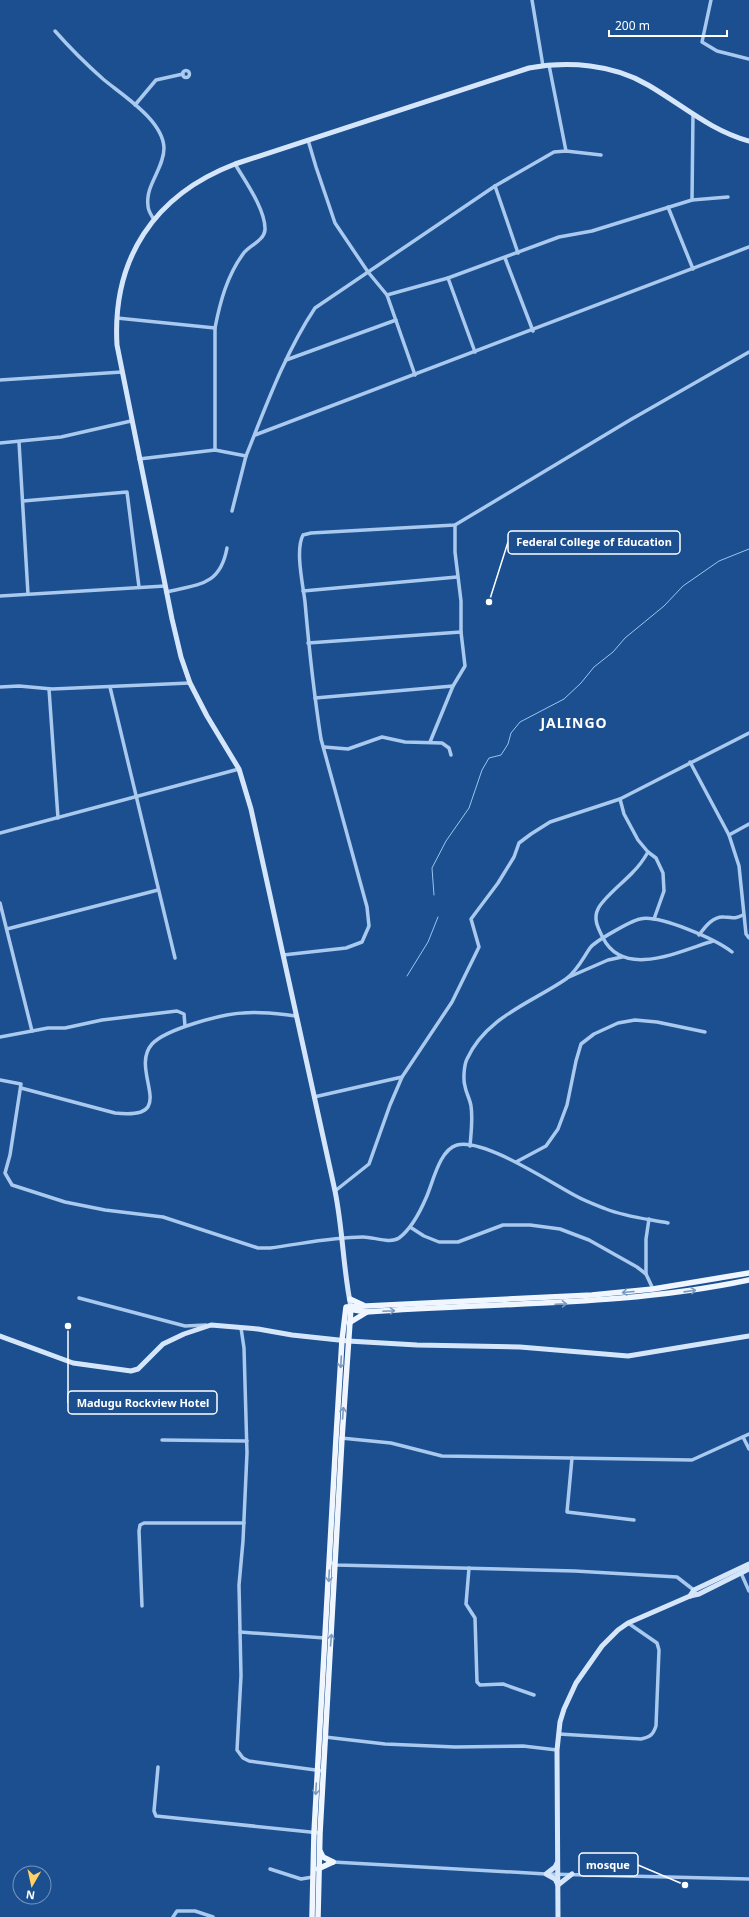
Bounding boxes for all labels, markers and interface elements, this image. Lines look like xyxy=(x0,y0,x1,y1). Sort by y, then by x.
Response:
scale bar xyxy=(609,12,727,38)
text: 200 m xyxy=(615,17,650,34)
callout: Federal College of Education xyxy=(508,531,680,554)
text: Federal College of Education xyxy=(516,534,672,549)
district label: JALINGO xyxy=(538,713,608,732)
one-way arrow xyxy=(683,1287,696,1295)
one-way arrow xyxy=(622,1288,635,1296)
one-way arrow xyxy=(554,1300,567,1307)
one-way arrow xyxy=(382,1307,395,1315)
one-way arrow xyxy=(337,1355,344,1368)
callout: Madugu Rockview Hotel xyxy=(68,1391,217,1414)
text: Madugu Rockview Hotel xyxy=(77,1395,209,1410)
one-way arrow xyxy=(340,1407,347,1420)
one-way arrow xyxy=(325,1569,333,1582)
one-way arrow xyxy=(328,1634,335,1647)
one-way arrow xyxy=(313,1782,320,1795)
callout: mosque xyxy=(579,1853,638,1876)
text: mosque xyxy=(586,1857,630,1872)
north arrow xyxy=(12,1865,52,1905)
text: N xyxy=(25,1887,36,1903)

